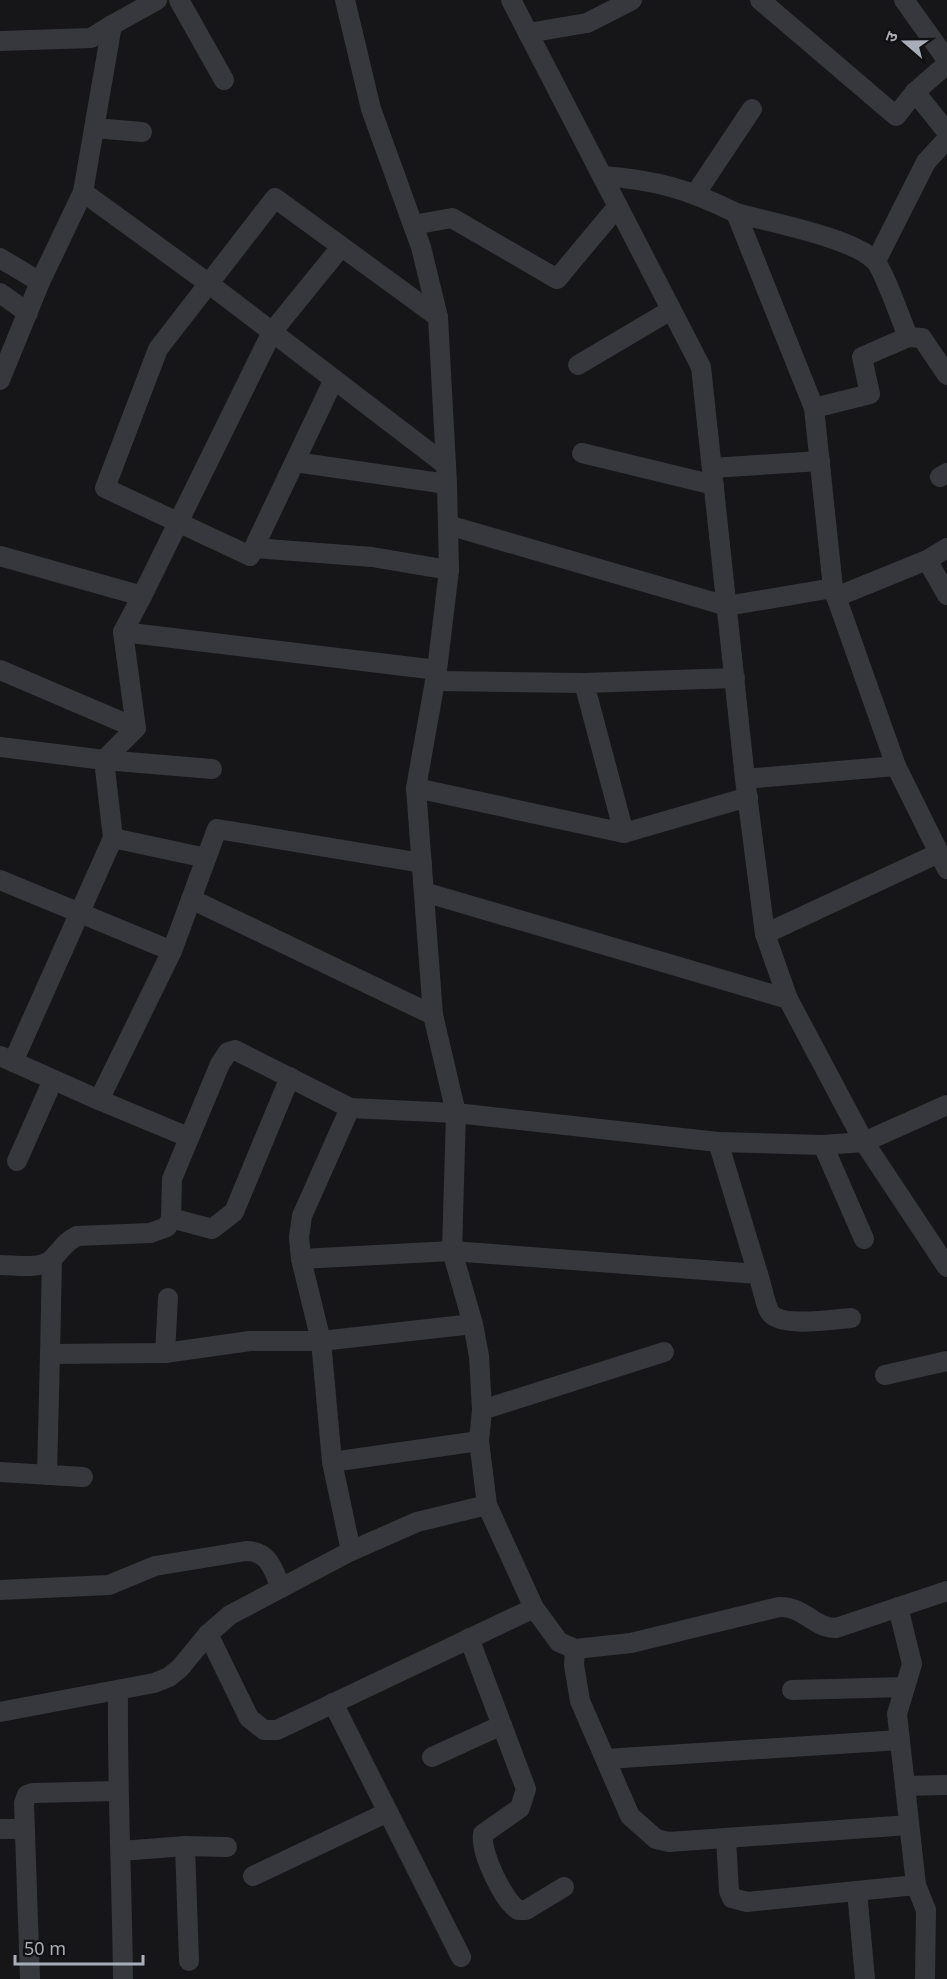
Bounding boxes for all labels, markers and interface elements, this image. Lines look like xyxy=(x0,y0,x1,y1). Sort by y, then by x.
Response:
north arrow xyxy=(875,12,935,72)
text: उ xyxy=(879,28,903,45)
scale bar xyxy=(15,1928,142,1966)
text: 50 m xyxy=(24,1936,66,1960)

